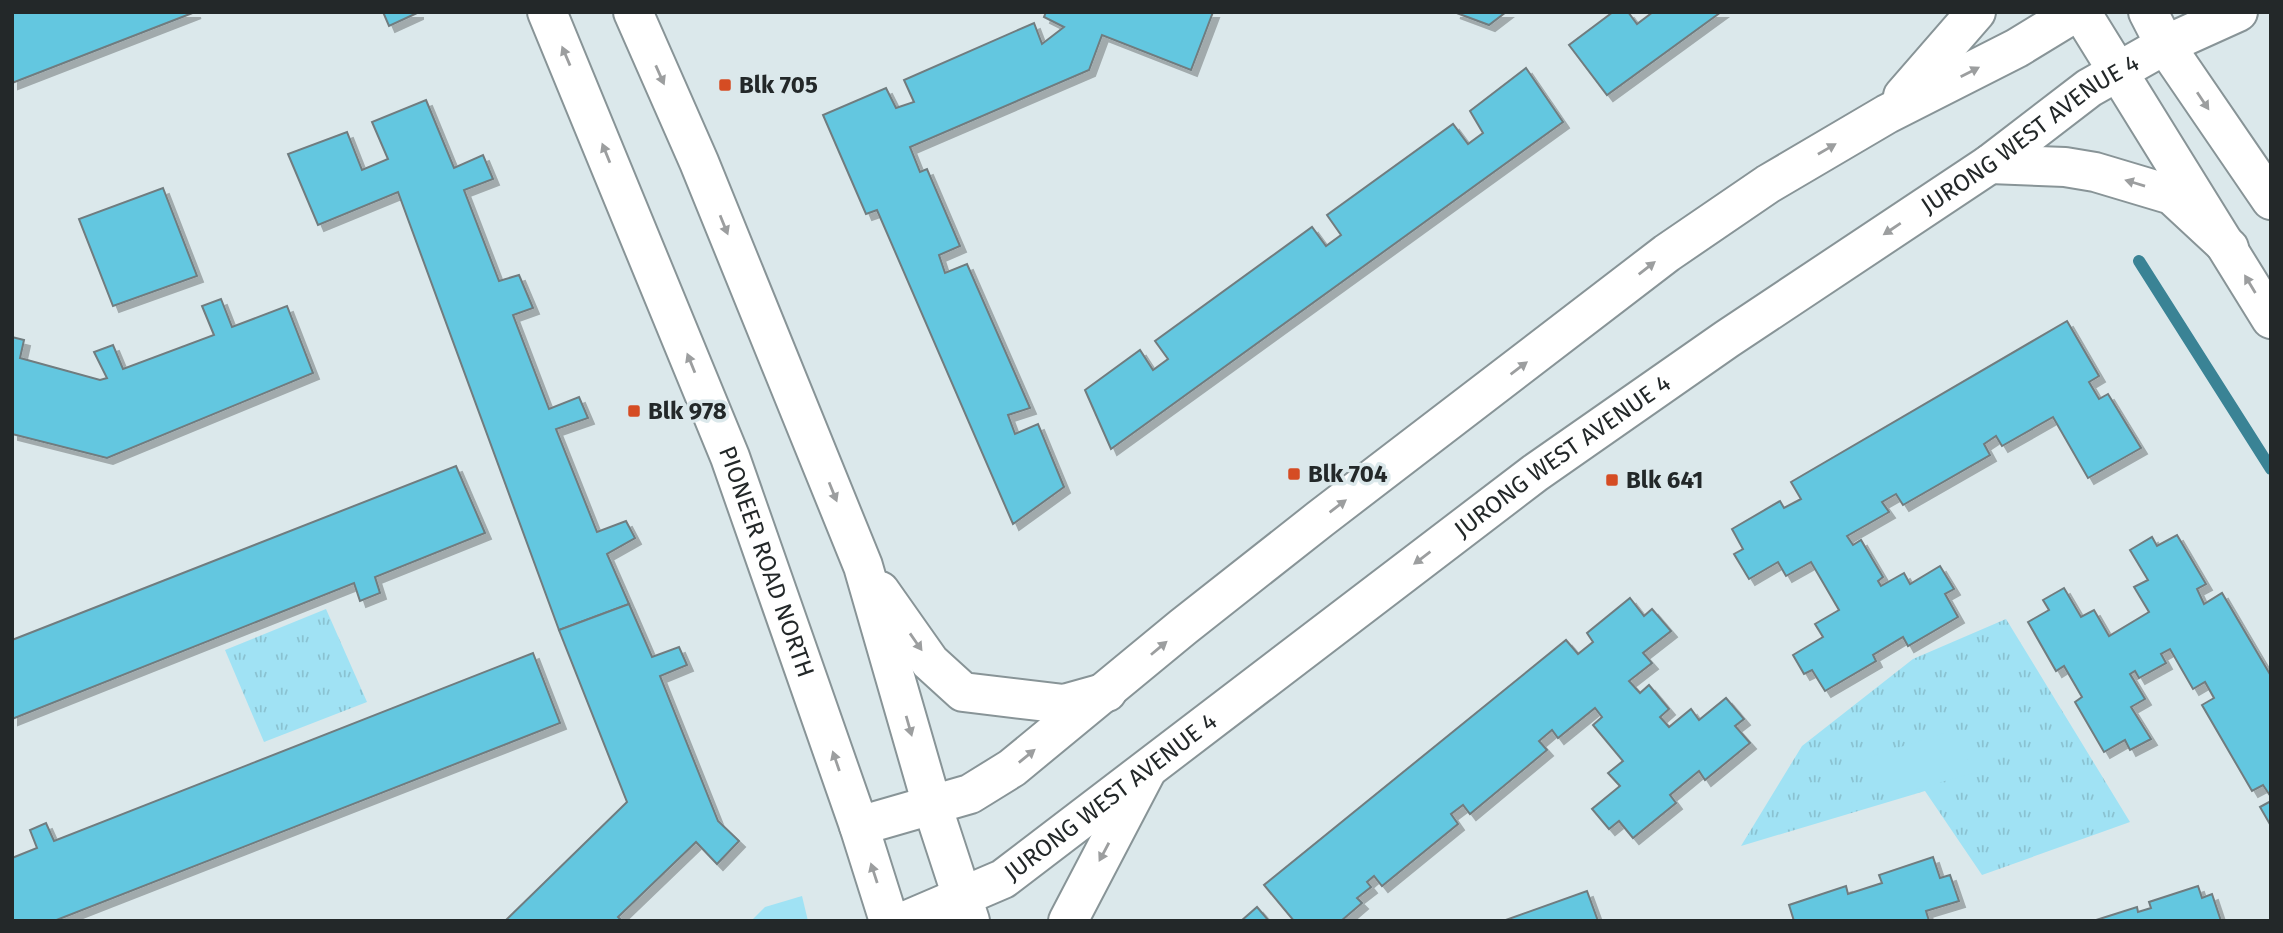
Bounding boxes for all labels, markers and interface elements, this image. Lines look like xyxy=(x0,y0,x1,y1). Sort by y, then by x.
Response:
one-way arrow xyxy=(560,46,572,66)
street label: JURONG WEST AVENUE 4 xyxy=(1916,49,2144,220)
one-way arrow xyxy=(654,65,666,85)
one-way arrow xyxy=(1960,66,1980,77)
place label: Blk 705 xyxy=(739,71,818,99)
marker: Blk 705 xyxy=(717,77,733,93)
one-way arrow xyxy=(2197,92,2210,111)
one-way arrow xyxy=(600,142,611,163)
one-way arrow xyxy=(1817,143,1836,156)
one-way arrow xyxy=(2124,177,2145,188)
one-way arrow xyxy=(719,215,730,236)
one-way arrow xyxy=(1883,222,1902,235)
one-way arrow xyxy=(1638,261,1656,276)
one-way arrow xyxy=(2244,274,2256,293)
one-way arrow xyxy=(686,353,697,374)
one-way arrow xyxy=(1509,361,1527,376)
street label: JURONG WEST AVENUE 4 xyxy=(1449,369,1676,543)
place label: Blk 978 xyxy=(648,397,727,425)
marker: Blk 978 xyxy=(626,403,642,419)
street label: PIONEER ROAD NORTH xyxy=(713,442,820,681)
place label: Blk 704 xyxy=(1308,460,1388,488)
marker: Blk 704 xyxy=(1286,466,1302,482)
place label: Blk 641 xyxy=(1626,466,1703,494)
marker: Blk 641 xyxy=(1604,472,1620,488)
one-way arrow xyxy=(827,482,838,503)
one-way arrow xyxy=(1328,499,1346,514)
one-way arrow xyxy=(1413,551,1431,565)
one-way arrow xyxy=(909,633,923,651)
one-way arrow xyxy=(1150,640,1168,655)
street label: JURONG WEST AVENUE 4 xyxy=(999,707,1223,887)
one-way arrow xyxy=(904,716,914,737)
one-way arrow xyxy=(1018,749,1035,764)
one-way arrow xyxy=(830,751,841,772)
one-way arrow xyxy=(1098,842,1110,862)
one-way arrow xyxy=(869,863,879,884)

